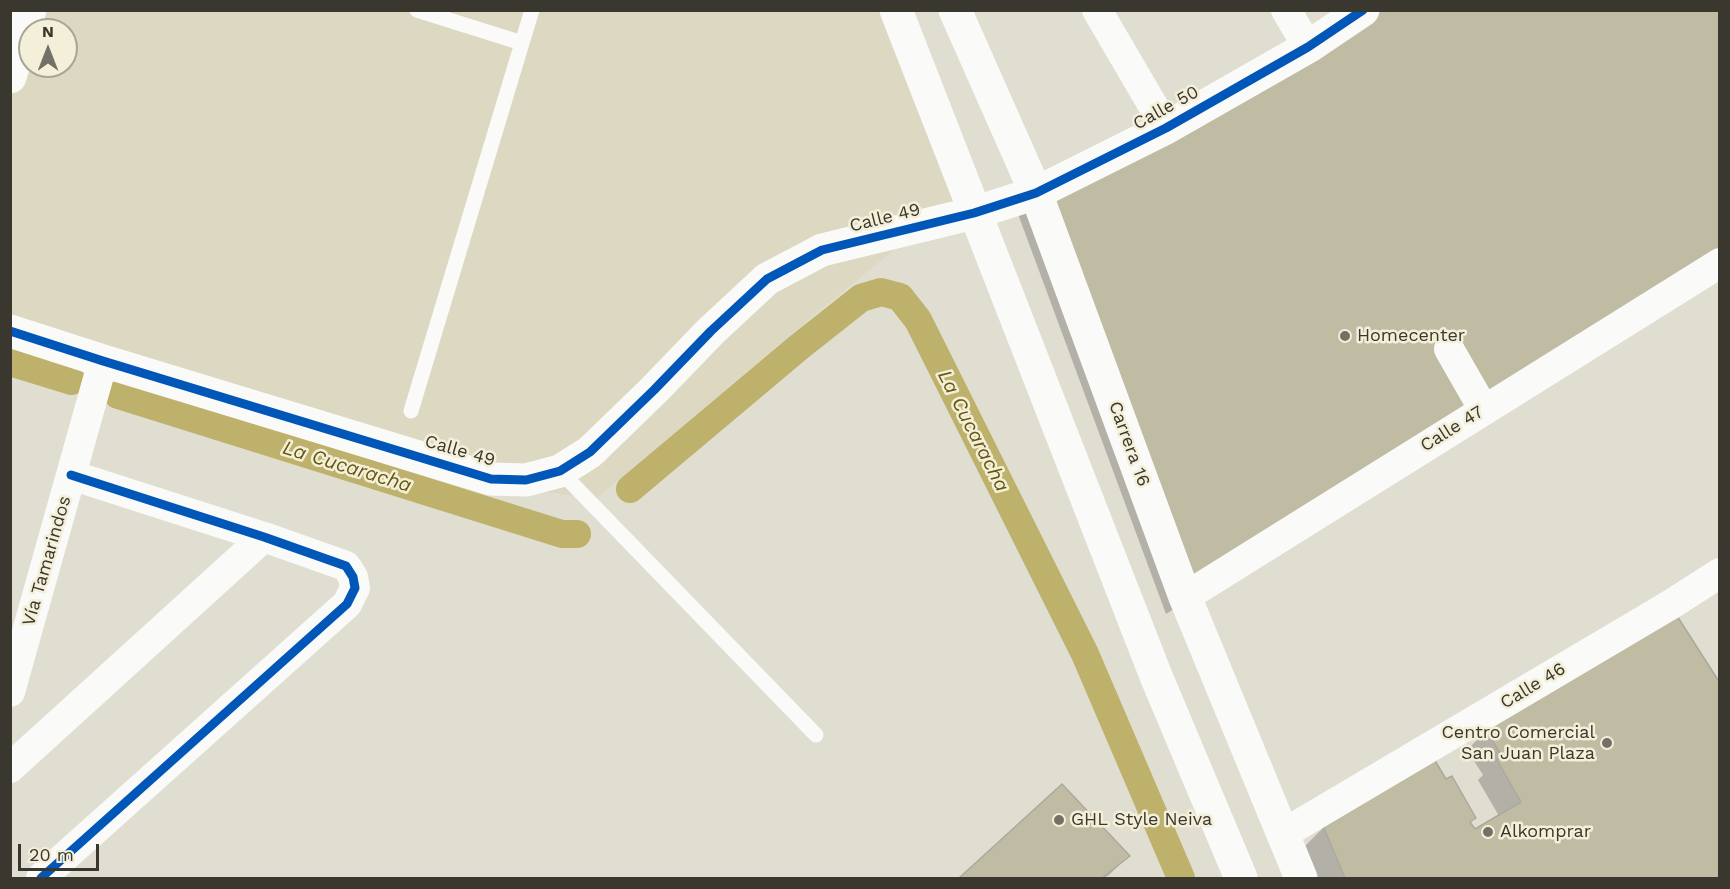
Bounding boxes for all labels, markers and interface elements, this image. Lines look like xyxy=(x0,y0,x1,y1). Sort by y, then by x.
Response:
north arrow xyxy=(18,18,78,78)
text: N xyxy=(42,22,54,41)
street label: Calle 50 xyxy=(1129,81,1203,135)
street label: Calle 49 xyxy=(847,199,923,237)
place label: Homecenter xyxy=(1357,325,1465,347)
marker: Homecenter xyxy=(1338,329,1352,343)
water label: La Cucaracha xyxy=(932,366,1014,496)
street label: Carrera 16 xyxy=(1104,399,1154,489)
street label: Calle 47 xyxy=(1416,401,1488,457)
street label: Calle 49 xyxy=(422,431,498,471)
water label: La Cucaracha xyxy=(280,436,414,498)
street label: Vía Tamarindos xyxy=(18,494,76,628)
street label: Calle 46 xyxy=(1497,658,1569,714)
place label: Centro Comercial San Juan Plaza xyxy=(1441,722,1595,764)
marker: Centro Comercial San Juan Plaza xyxy=(1600,736,1614,750)
place label: GHL Style Neiva xyxy=(1071,809,1212,831)
marker: GHL Style Neiva xyxy=(1052,813,1066,827)
place label: Alkomprar xyxy=(1500,821,1591,843)
marker: Alkomprar xyxy=(1481,825,1495,839)
scale bar xyxy=(21,832,102,870)
text: 20 m xyxy=(29,844,74,865)

